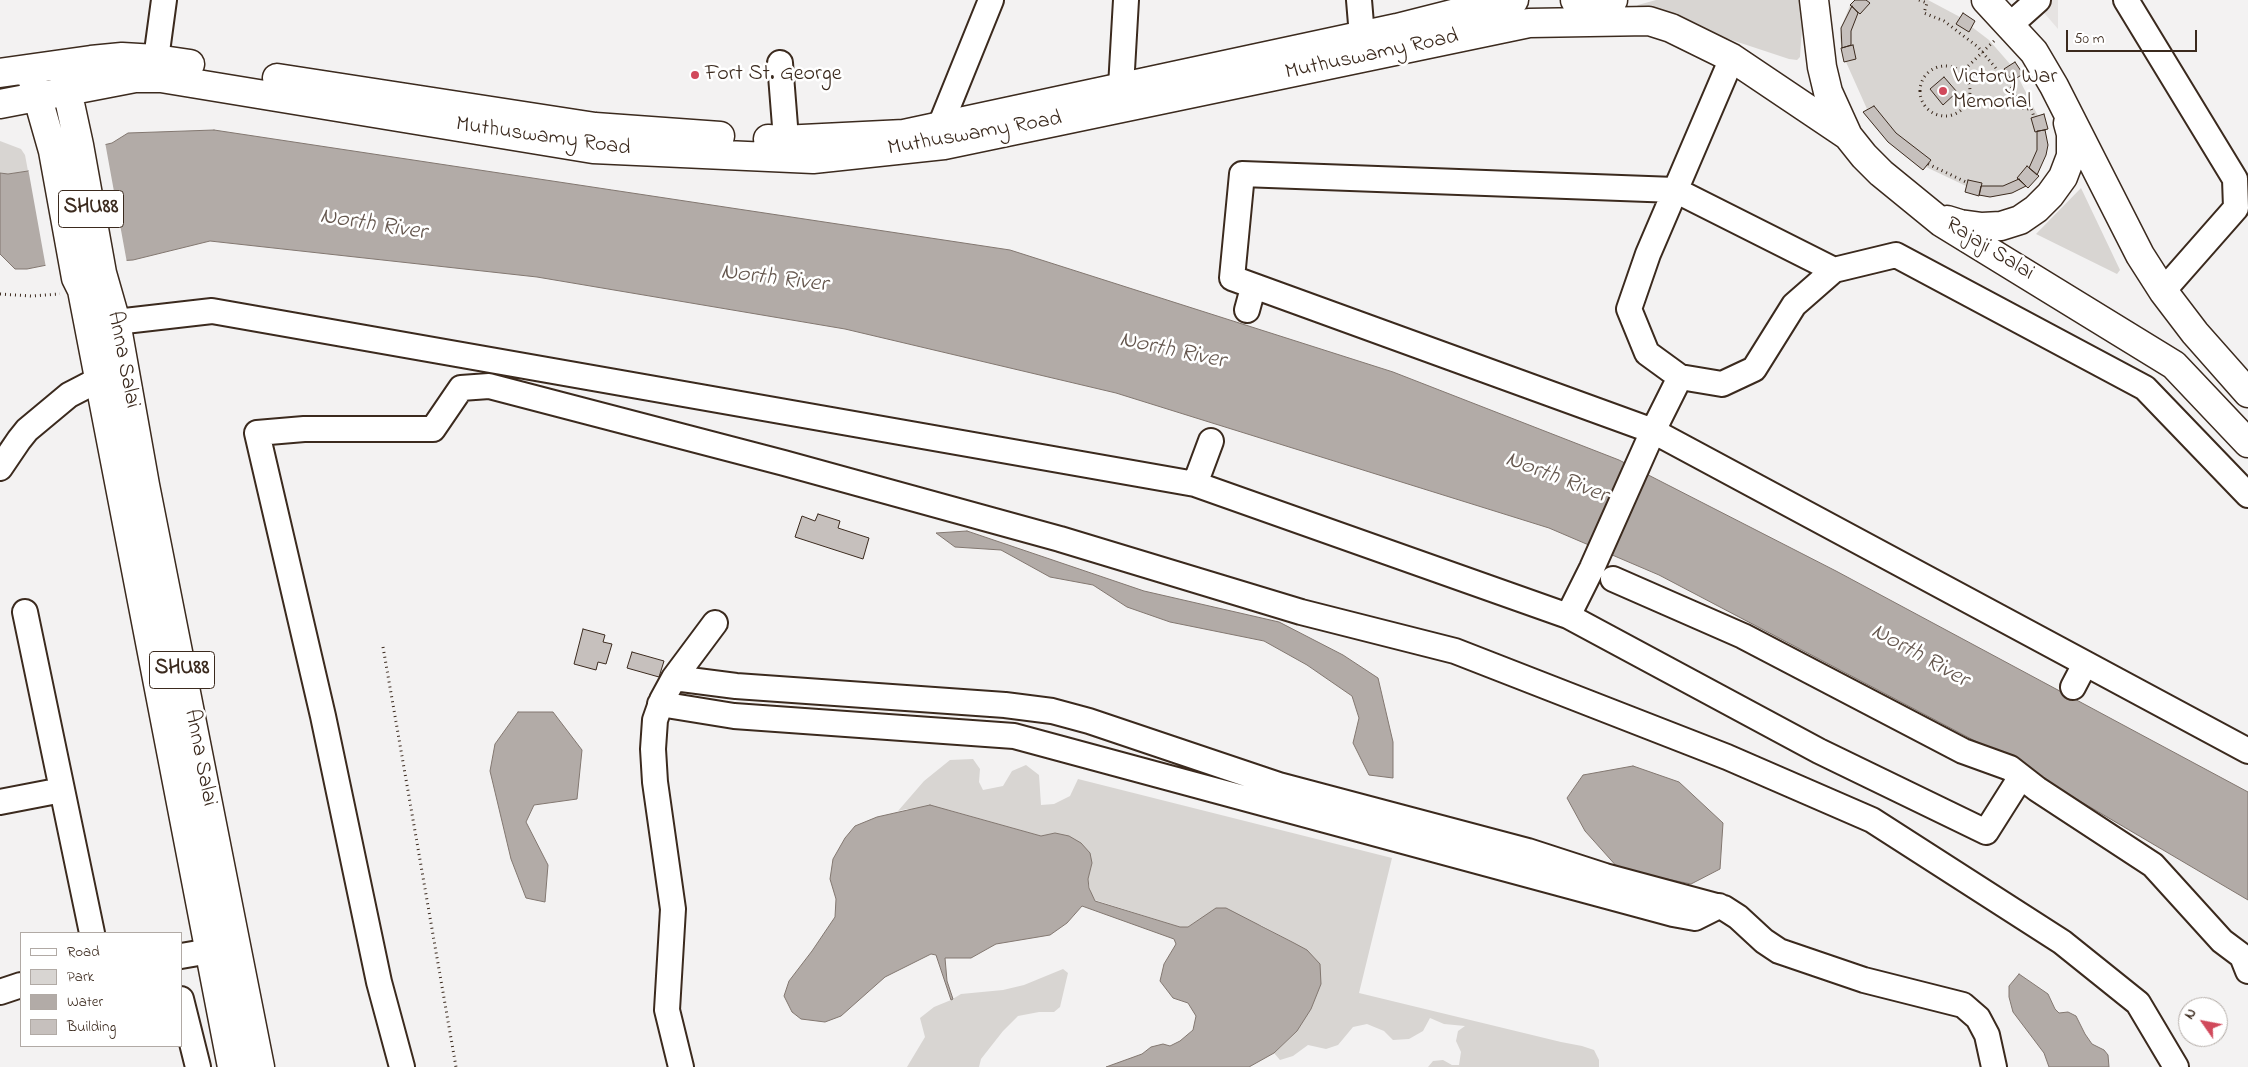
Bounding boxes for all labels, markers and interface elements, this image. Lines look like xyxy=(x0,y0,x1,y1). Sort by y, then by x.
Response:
scale bar xyxy=(2068,20,2199,52)
street label: Muthuswamy Road xyxy=(1283,25,1461,87)
text: 50 m xyxy=(2074,28,2104,50)
place label: Fort St. George xyxy=(705,62,842,88)
place label: Victory War Memorial xyxy=(1953,65,2057,116)
marker: Fort St. George xyxy=(689,69,701,81)
marker: Victory War Memorial xyxy=(1937,85,1949,97)
street label: Muthuswamy Road xyxy=(886,107,1064,163)
street label: Muthuswamy Road xyxy=(454,113,632,163)
road number: SHU88 xyxy=(58,190,124,228)
water label: North River xyxy=(318,203,428,249)
street label: Rajaji Salai xyxy=(1940,212,2038,288)
water label: North River xyxy=(719,259,829,301)
street label: Anna Salai xyxy=(100,309,144,411)
water label: North River xyxy=(1117,327,1227,377)
water label: North River xyxy=(1501,446,1611,512)
water label: North River xyxy=(1865,618,1973,696)
road number: SHU88 xyxy=(150,652,214,688)
street label: Anna Salai xyxy=(177,707,221,809)
legend xyxy=(20,932,182,1047)
text: Road xyxy=(67,941,100,963)
text: Park xyxy=(67,966,94,988)
text: Water xyxy=(67,991,103,1013)
north arrow xyxy=(2178,997,2228,1047)
text: N xyxy=(2179,1004,2202,1024)
text: Building xyxy=(67,1016,116,1038)

